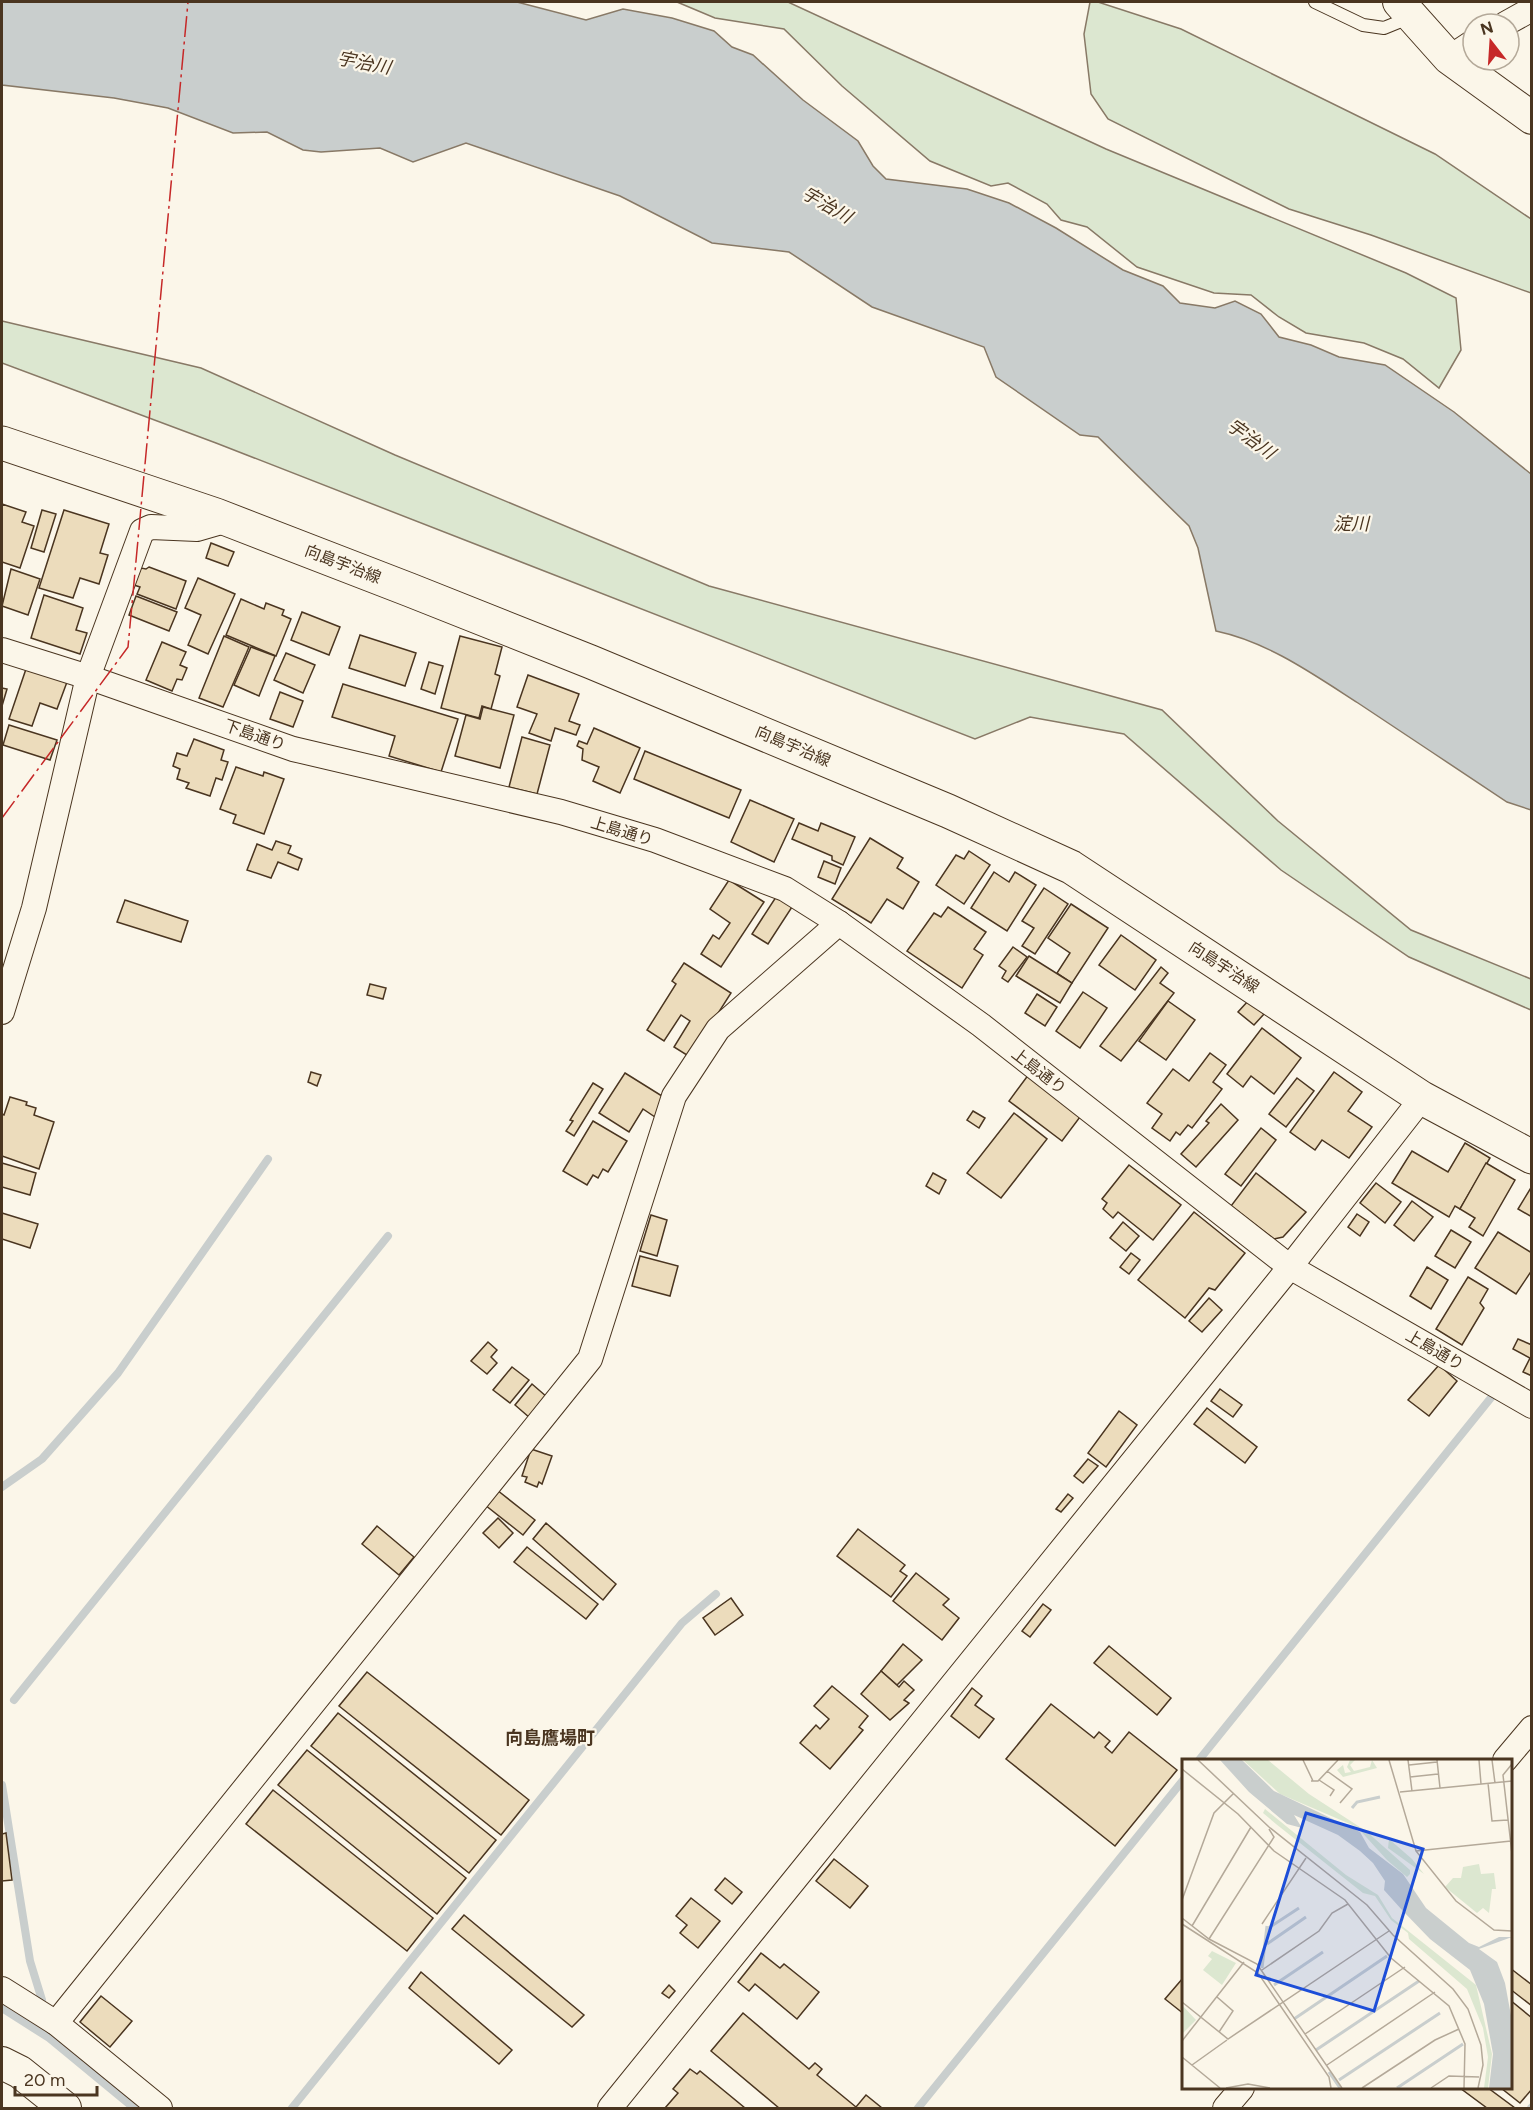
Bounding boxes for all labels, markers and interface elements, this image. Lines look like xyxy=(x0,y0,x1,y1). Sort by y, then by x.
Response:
north arrow xyxy=(1461,12,1521,72)
text: N xyxy=(1478,17,1495,39)
water label: 宇治川 xyxy=(335,47,395,79)
water label: 宇治川 xyxy=(798,182,858,229)
water label: 宇治川 xyxy=(1223,414,1281,465)
water label: 淀川 xyxy=(1333,513,1371,535)
street label: 向島宇治線 xyxy=(302,541,384,587)
street label: 下島通り xyxy=(222,716,288,754)
street label: 向島宇治線 xyxy=(752,722,834,770)
street label: 上島通り xyxy=(589,813,655,849)
street label: 向島宇治線 xyxy=(1185,937,1263,997)
street label: 上島通り xyxy=(1008,1044,1070,1098)
street label: 上島通り xyxy=(1403,1326,1467,1374)
district label: 向島鷹場町 xyxy=(505,1727,595,1749)
inset map xyxy=(1182,1759,1512,2089)
scale bar xyxy=(15,2059,98,2097)
text: 20 m xyxy=(24,2069,65,2091)

